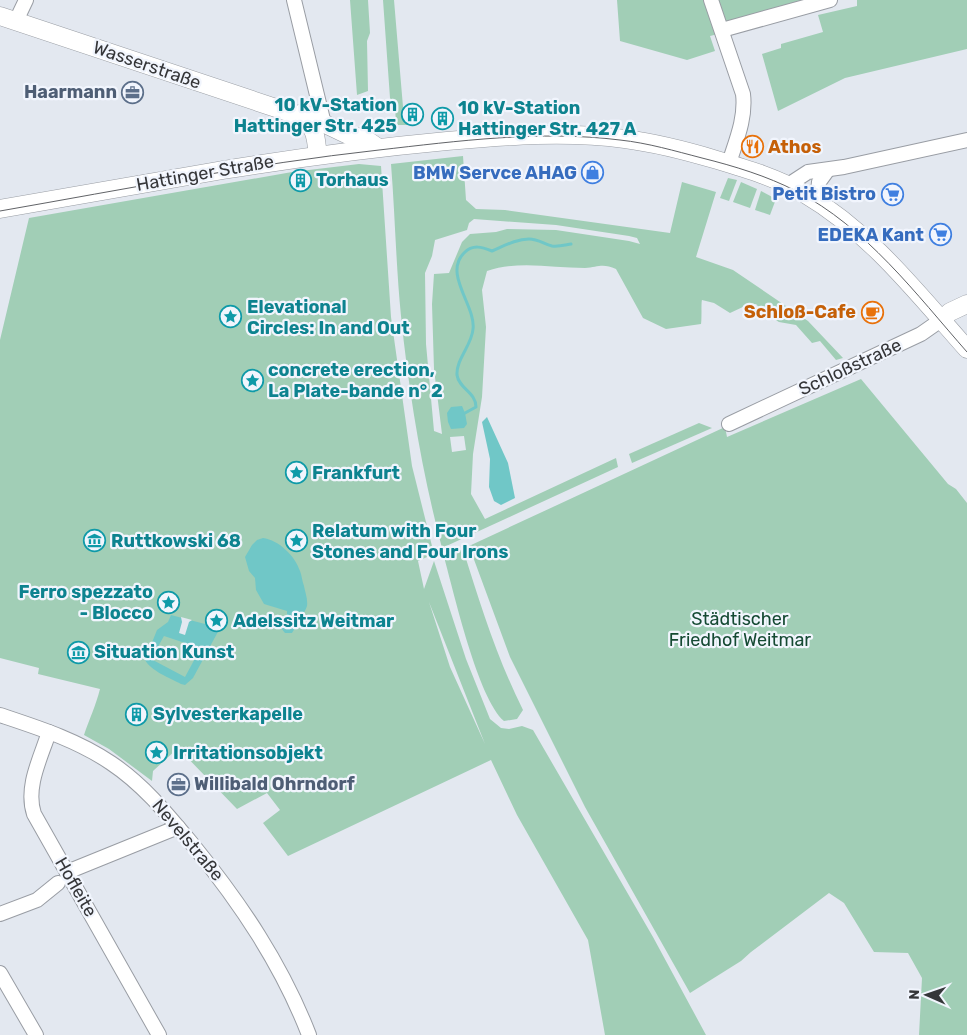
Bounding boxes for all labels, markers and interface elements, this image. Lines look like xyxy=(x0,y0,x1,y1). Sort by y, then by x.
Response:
street label: Wasserstraße xyxy=(90,36,204,94)
office icon: Haarmann xyxy=(121,80,145,104)
place label: Haarmann xyxy=(24,81,117,103)
place label: 10 kV-Station Hattinger Str. 425 xyxy=(234,94,397,137)
place label: 10 kV-Station Hattinger Str. 427 A xyxy=(458,97,636,140)
building icon: 10 kV-Station Hattinger Str. 425 xyxy=(401,103,425,127)
building icon: 10 kV-Station Hattinger Str. 427 A xyxy=(430,106,454,130)
restaurant icon: Athos xyxy=(740,135,764,159)
place label: Athos xyxy=(768,136,821,158)
street label: Hattinger Straße xyxy=(135,150,275,196)
shop icon: BMW Servce AHAG xyxy=(581,161,605,185)
place label: BMW Servce AHAG xyxy=(413,162,577,184)
building icon: Torhaus xyxy=(288,168,312,192)
place label: Torhaus xyxy=(316,169,389,191)
supermarket icon: Petit Bistro xyxy=(880,182,904,206)
place label: Petit Bistro xyxy=(772,183,876,205)
supermarket icon: EDEKA Kant xyxy=(928,223,952,247)
place label: EDEKA Kant xyxy=(818,224,924,246)
place label: Elevational Circles: In and Out xyxy=(247,296,410,339)
cafe icon: Schloß-Cafe xyxy=(860,300,884,324)
place label: Schloß-Cafe xyxy=(744,301,856,323)
place icon: Elevational Circles: In and Out xyxy=(219,305,243,329)
street label: Schloßstraße xyxy=(795,334,905,400)
place label: concrete erection, La Plate-bande n° 2 xyxy=(268,359,443,402)
place icon: concrete erection, La Plate-bande n° 2 xyxy=(240,368,264,392)
place icon: Frankfurt xyxy=(284,461,308,485)
place label: Frankfurt xyxy=(312,462,400,484)
place label: Relatum with Four Stones and Four Irons xyxy=(312,520,508,563)
museum icon: Ruttkowski 68 xyxy=(83,529,107,553)
place icon: Relatum with Four Stones and Four Irons xyxy=(284,529,308,553)
place label: Ruttkowski 68 xyxy=(111,530,241,552)
place label: Ferro spezzato - Blocco xyxy=(18,581,153,624)
place icon: Ferro spezzato - Blocco xyxy=(157,590,181,614)
park label: Städtischer Friedhof Weitmar xyxy=(669,608,811,651)
place icon: Adelssitz Weitmar xyxy=(205,609,229,633)
place label: Adelssitz Weitmar xyxy=(233,610,394,632)
museum icon: Situation Kunst xyxy=(66,640,90,664)
place label: Situation Kunst xyxy=(94,641,235,663)
building icon: Sylvesterkapelle xyxy=(125,702,149,726)
place label: Sylvesterkapelle xyxy=(153,703,303,725)
place icon: Irritationsobjekt xyxy=(145,741,169,765)
place label: Irritationsobjekt xyxy=(173,742,323,764)
office icon: Willibald Ohrndorf xyxy=(166,772,190,796)
place label: Willibald Ohrndorf xyxy=(194,773,355,795)
street label: Nevelstraße xyxy=(147,795,229,885)
street label: Hofleite xyxy=(50,853,102,921)
north arrow xyxy=(902,970,952,1020)
text: N xyxy=(906,989,923,1000)

